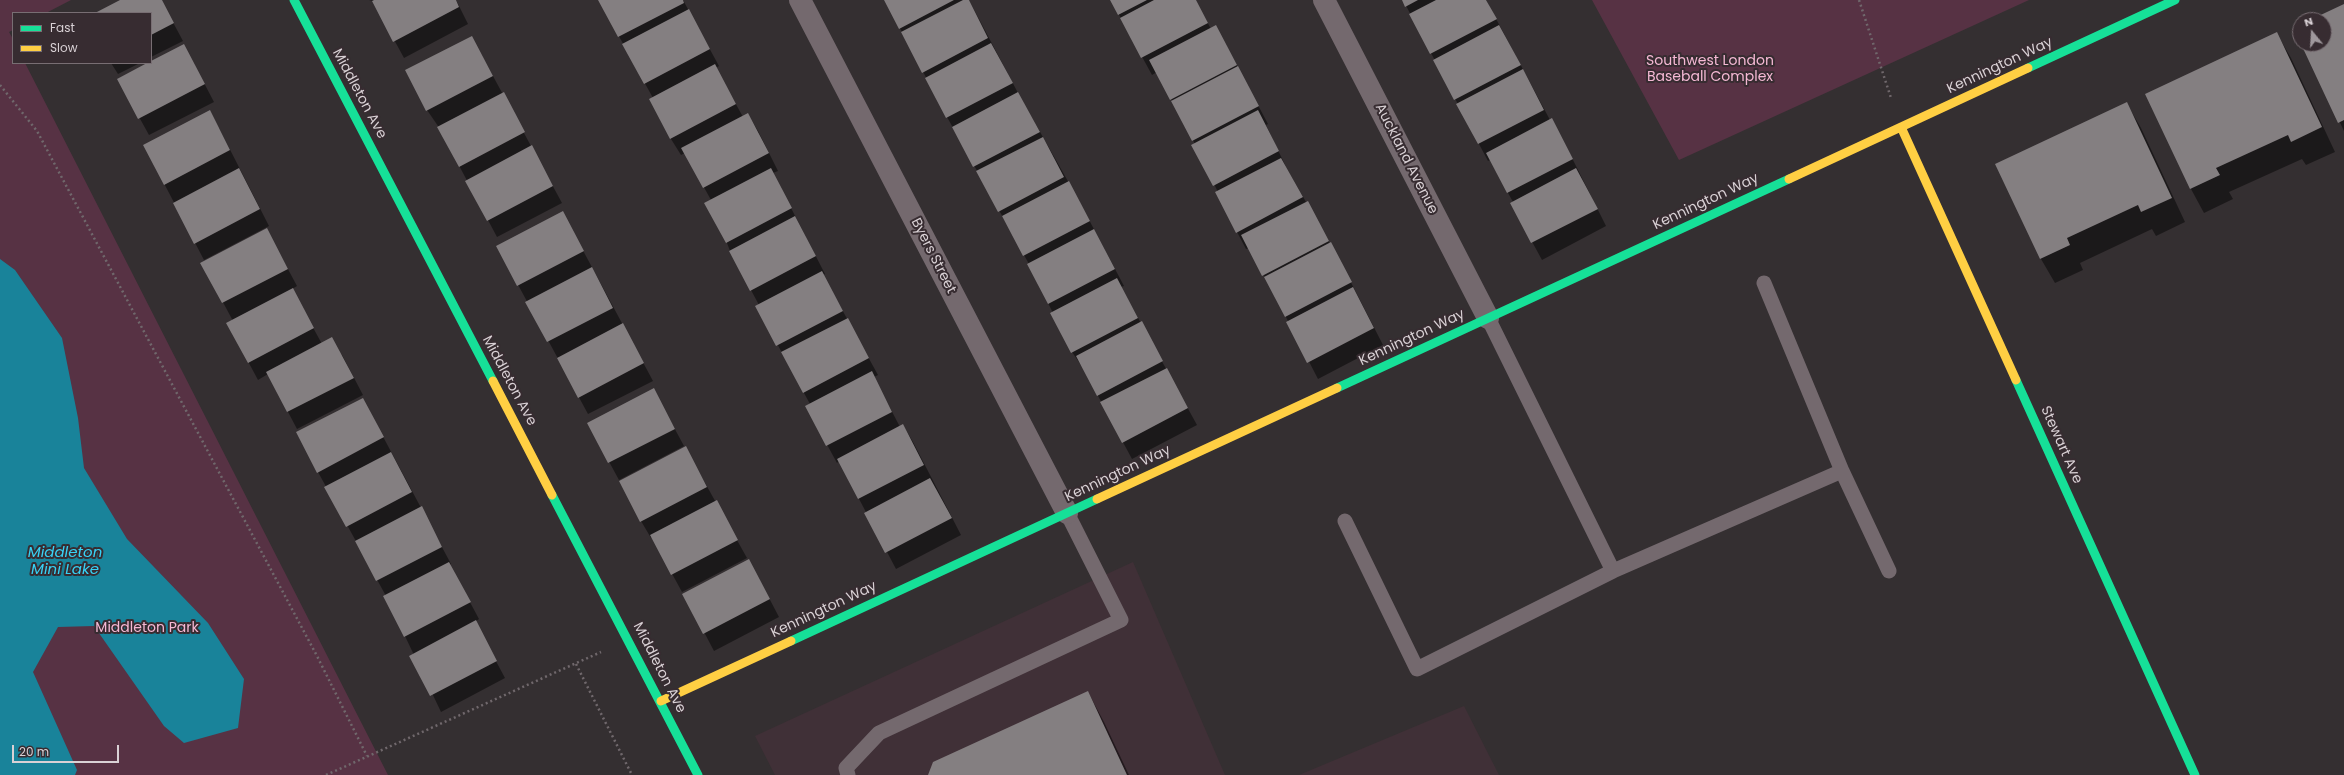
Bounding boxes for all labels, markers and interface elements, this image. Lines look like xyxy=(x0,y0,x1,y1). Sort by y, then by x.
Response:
legend xyxy=(12,12,152,64)
north arrow xyxy=(2292,12,2332,52)
text: N xyxy=(2302,13,2315,30)
text: Fast xyxy=(50,19,75,36)
street label: Kennington Way xyxy=(1945,34,2055,98)
text: Slow xyxy=(50,39,78,56)
street label: Middleton Ave xyxy=(328,46,390,142)
park label: Southwest London Baseball Complex xyxy=(1646,53,1774,86)
street label: Auckland Avenue xyxy=(1371,101,1441,217)
street label: Kennington Way xyxy=(1651,170,1761,234)
street label: Byers Street xyxy=(907,215,959,297)
street label: Kennington Way xyxy=(1357,306,1467,370)
street label: Middleton Ave xyxy=(478,333,540,429)
street label: Stewart Ave xyxy=(2036,404,2086,486)
street label: Kennington Way xyxy=(1063,442,1173,506)
water label: Middleton Mini Lake xyxy=(28,544,102,579)
street label: Kennington Way xyxy=(769,578,879,642)
park label: Middleton Park xyxy=(95,620,199,636)
street label: Middleton Ave xyxy=(629,620,689,716)
scale bar xyxy=(14,737,121,763)
text: 20 m xyxy=(19,743,49,760)

